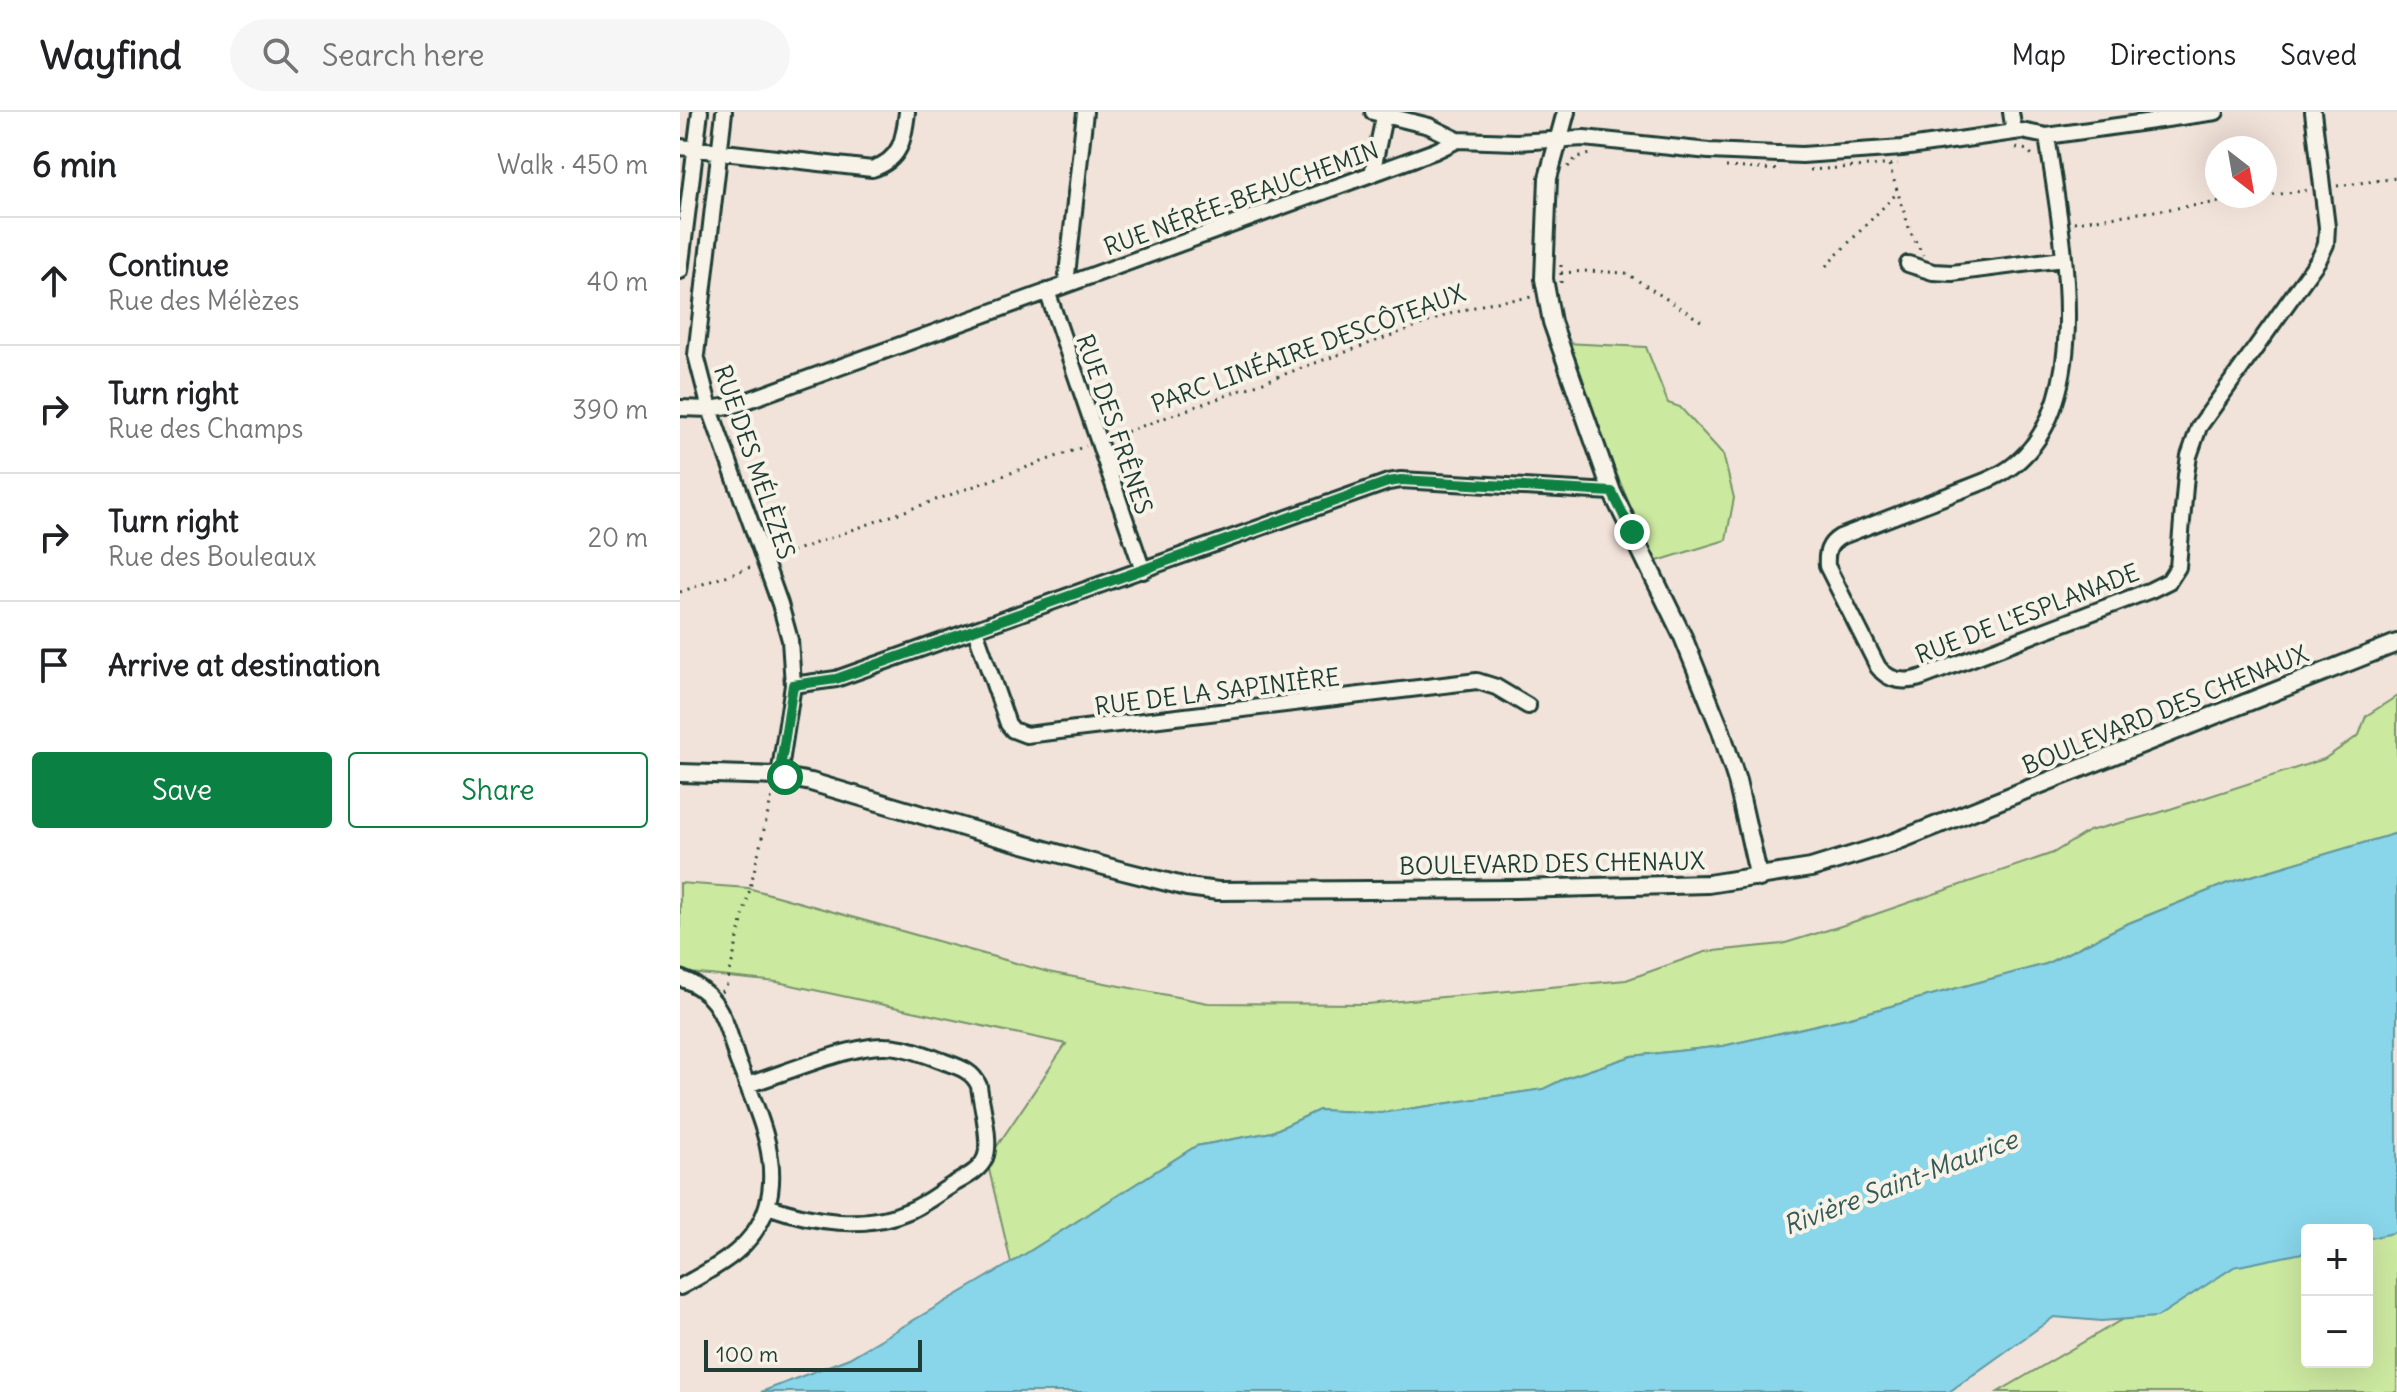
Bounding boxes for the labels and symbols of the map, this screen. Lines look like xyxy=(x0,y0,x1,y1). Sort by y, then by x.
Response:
street label: RUE NÉRÉE-BEAUCHEMIN xyxy=(1100,134,1382,262)
north arrow xyxy=(2205,136,2277,208)
street label: PARC LINÉAIRE DESCÔTEAUX xyxy=(1147,277,1469,419)
street label: RUE DES FRÊNES xyxy=(1070,330,1160,518)
street label: RUE DES MÉLÈZES xyxy=(708,361,802,563)
route end xyxy=(1614,514,1650,550)
street label: RUE DE L'ESPLANADE xyxy=(1911,556,2143,670)
street label: BOULEVARD DES CHENAUX xyxy=(2018,638,2312,780)
street label: RUE DE LA SAPINIÈRE xyxy=(1093,661,1341,721)
route start xyxy=(767,759,803,795)
street label: BOULEVARD DES CHENAUX xyxy=(1399,845,1705,881)
water label: Rivière Saint-Maurice xyxy=(1778,1121,2024,1242)
scale bar xyxy=(704,1336,922,1372)

